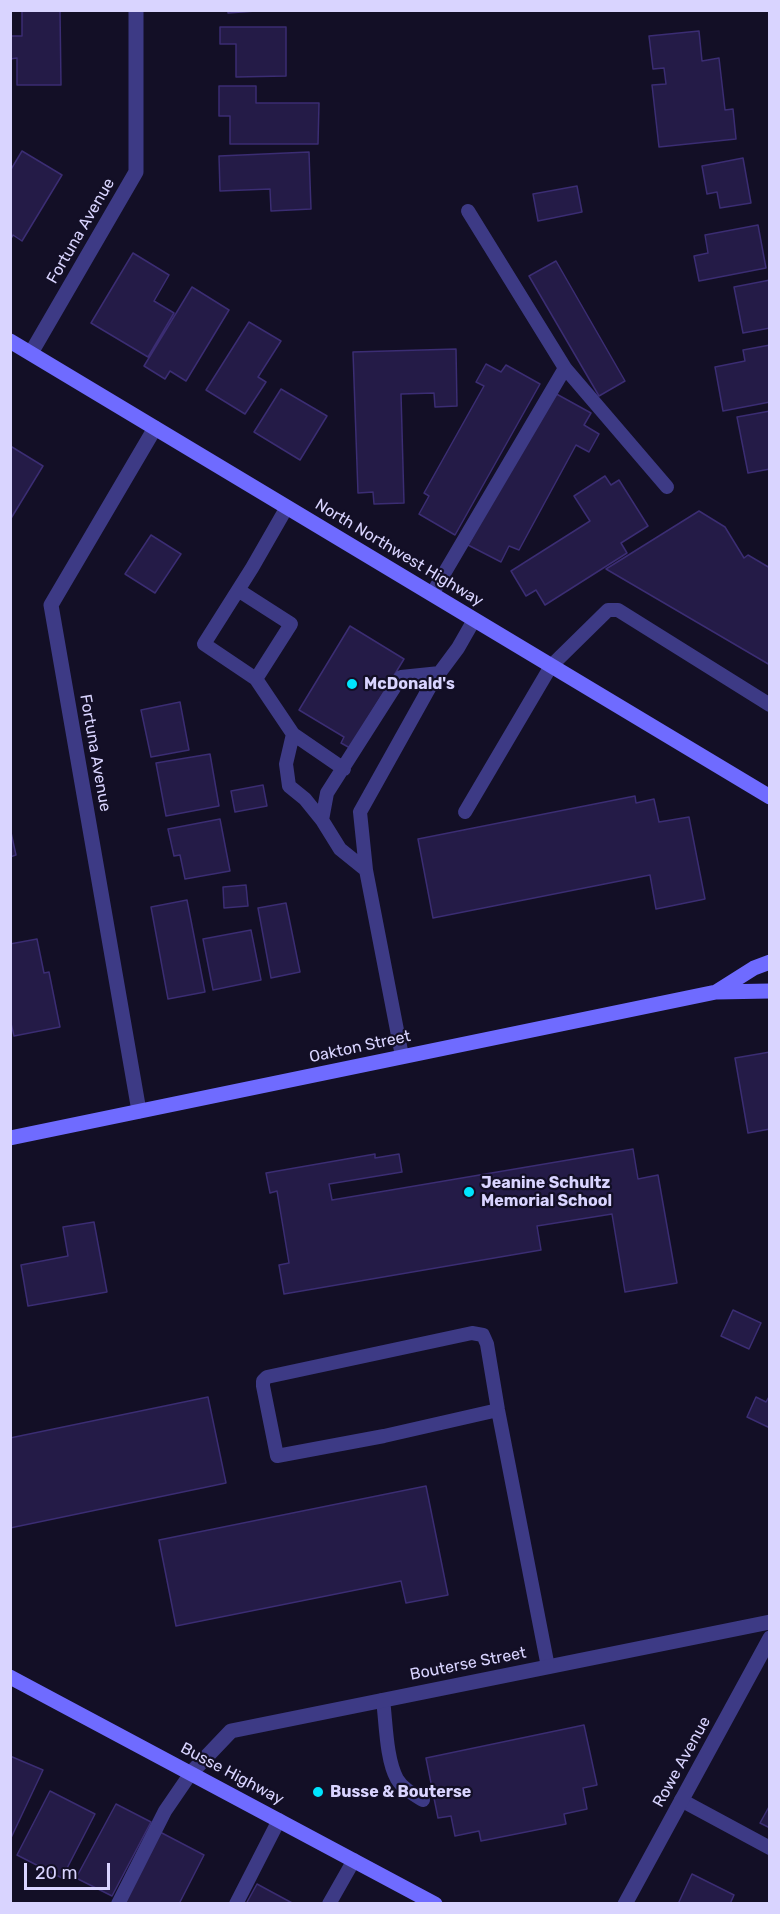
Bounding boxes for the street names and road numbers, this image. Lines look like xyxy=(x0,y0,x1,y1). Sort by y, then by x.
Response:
street label: Fortuna Avenue xyxy=(43,175,119,287)
street label: North Northwest Highway xyxy=(311,495,487,611)
street label: Fortuna Avenue xyxy=(75,693,115,813)
street label: Oakton Street xyxy=(308,1027,412,1067)
street label: Bouterse Street xyxy=(408,1643,528,1685)
street label: Rowe Avenue xyxy=(649,1713,715,1811)
street label: Busse Highway xyxy=(177,1739,287,1809)

